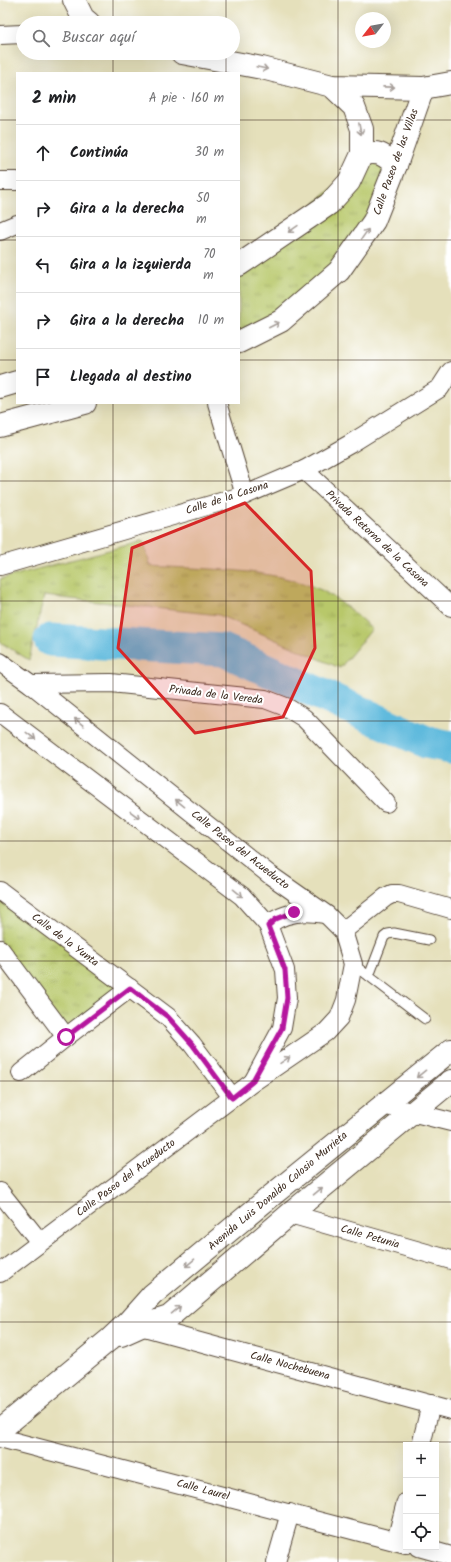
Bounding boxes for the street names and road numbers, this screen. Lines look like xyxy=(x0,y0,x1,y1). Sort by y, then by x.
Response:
street label: Calle Paseo de las Villas xyxy=(368,106,424,218)
street label: Calle de la Casona xyxy=(183,476,271,520)
street label: Privada Retorno de la Casona xyxy=(321,486,433,592)
street label: Privada de la Vereda xyxy=(168,680,264,710)
street label: Calle Paseo del Acueducto xyxy=(187,806,293,894)
street label: Calle de la Yunta xyxy=(27,909,103,971)
street label: Avenida Luis Donaldo Colosio Murrieta xyxy=(204,1127,352,1255)
street label: Calle Paseo del Acueducto xyxy=(72,1134,180,1222)
street label: Calle Petunia xyxy=(338,1220,402,1254)
street label: Calle Nochebuena xyxy=(248,1347,332,1385)
street label: Calle Laurel xyxy=(174,1474,232,1506)

